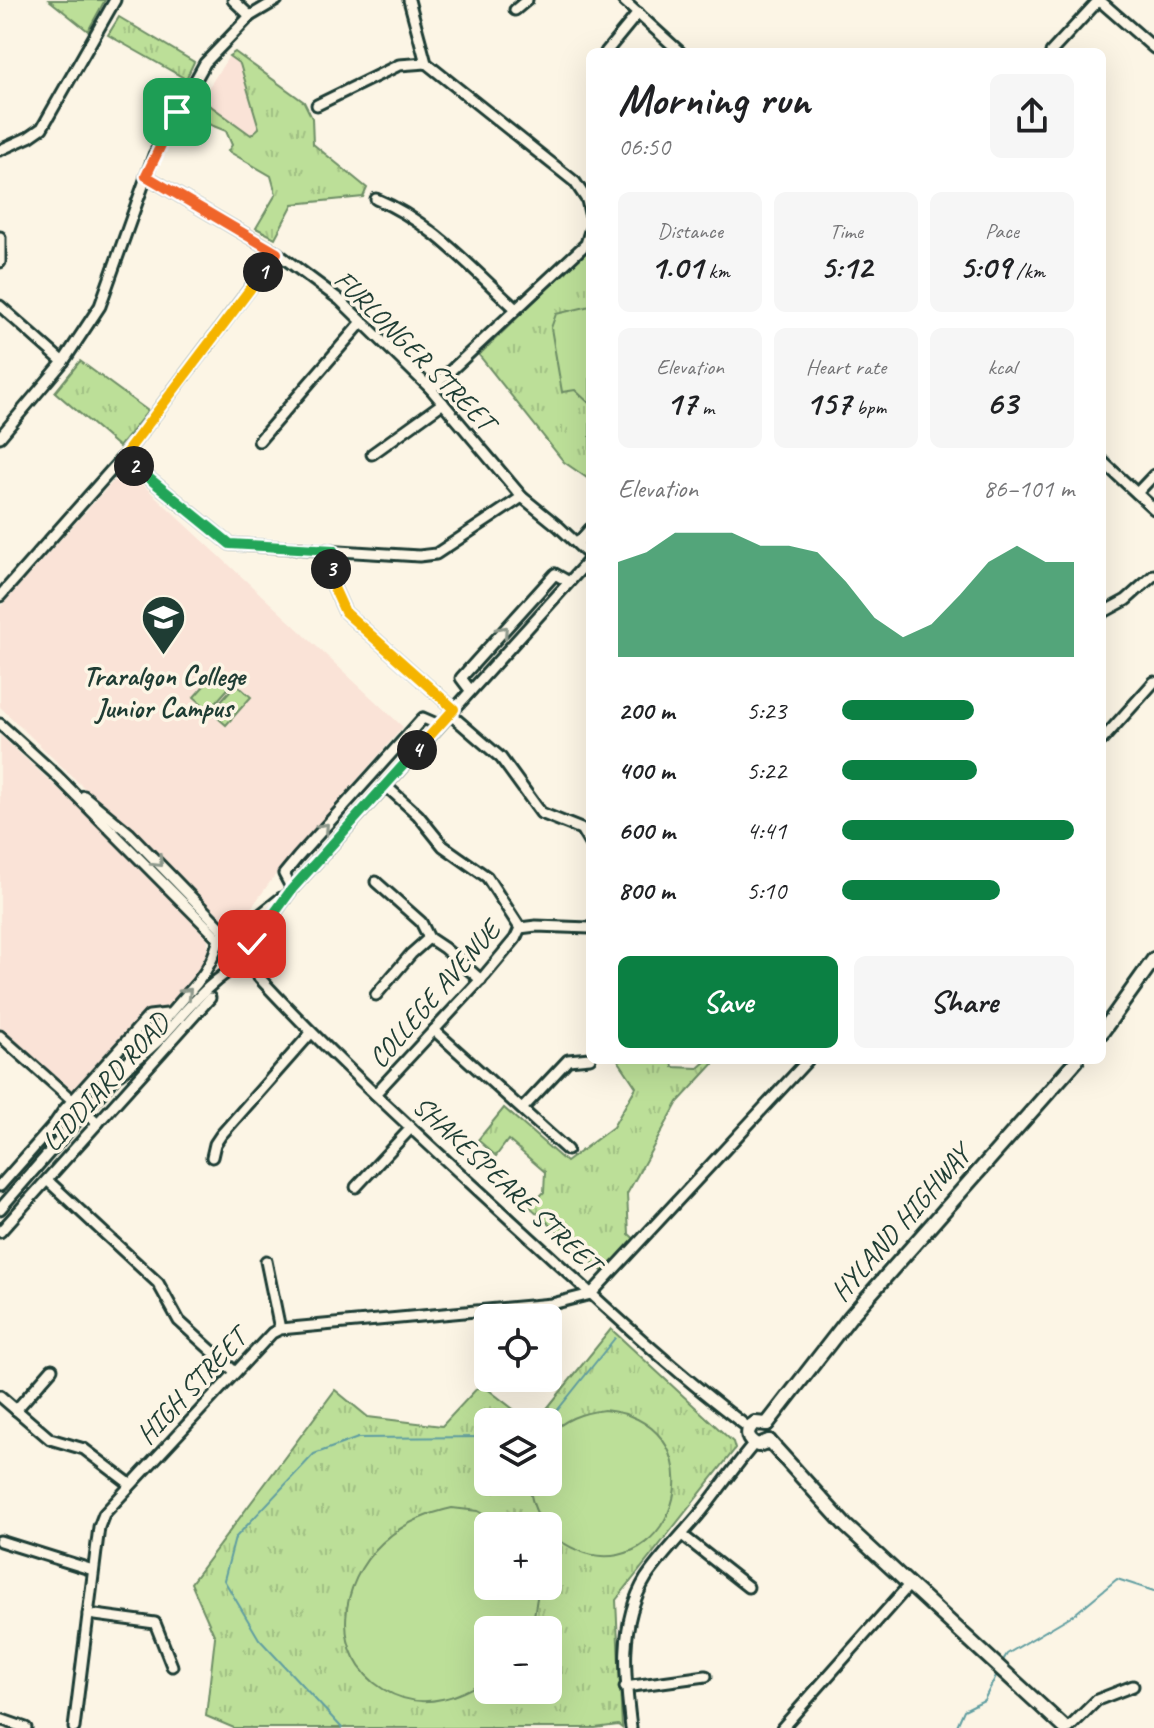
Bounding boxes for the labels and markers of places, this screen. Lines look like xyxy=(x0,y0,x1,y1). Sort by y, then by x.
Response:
pin xyxy=(143,78,211,146)
pin: 1 xyxy=(243,252,283,292)
pin: 2 xyxy=(114,446,154,486)
pin: 3 xyxy=(311,549,351,589)
school or university icon: Traralgon College Junior Campus xyxy=(140,594,188,657)
place label: Traralgon College Junior Campus xyxy=(83,658,248,725)
pin: 4 xyxy=(397,730,437,770)
pin xyxy=(218,910,286,978)

